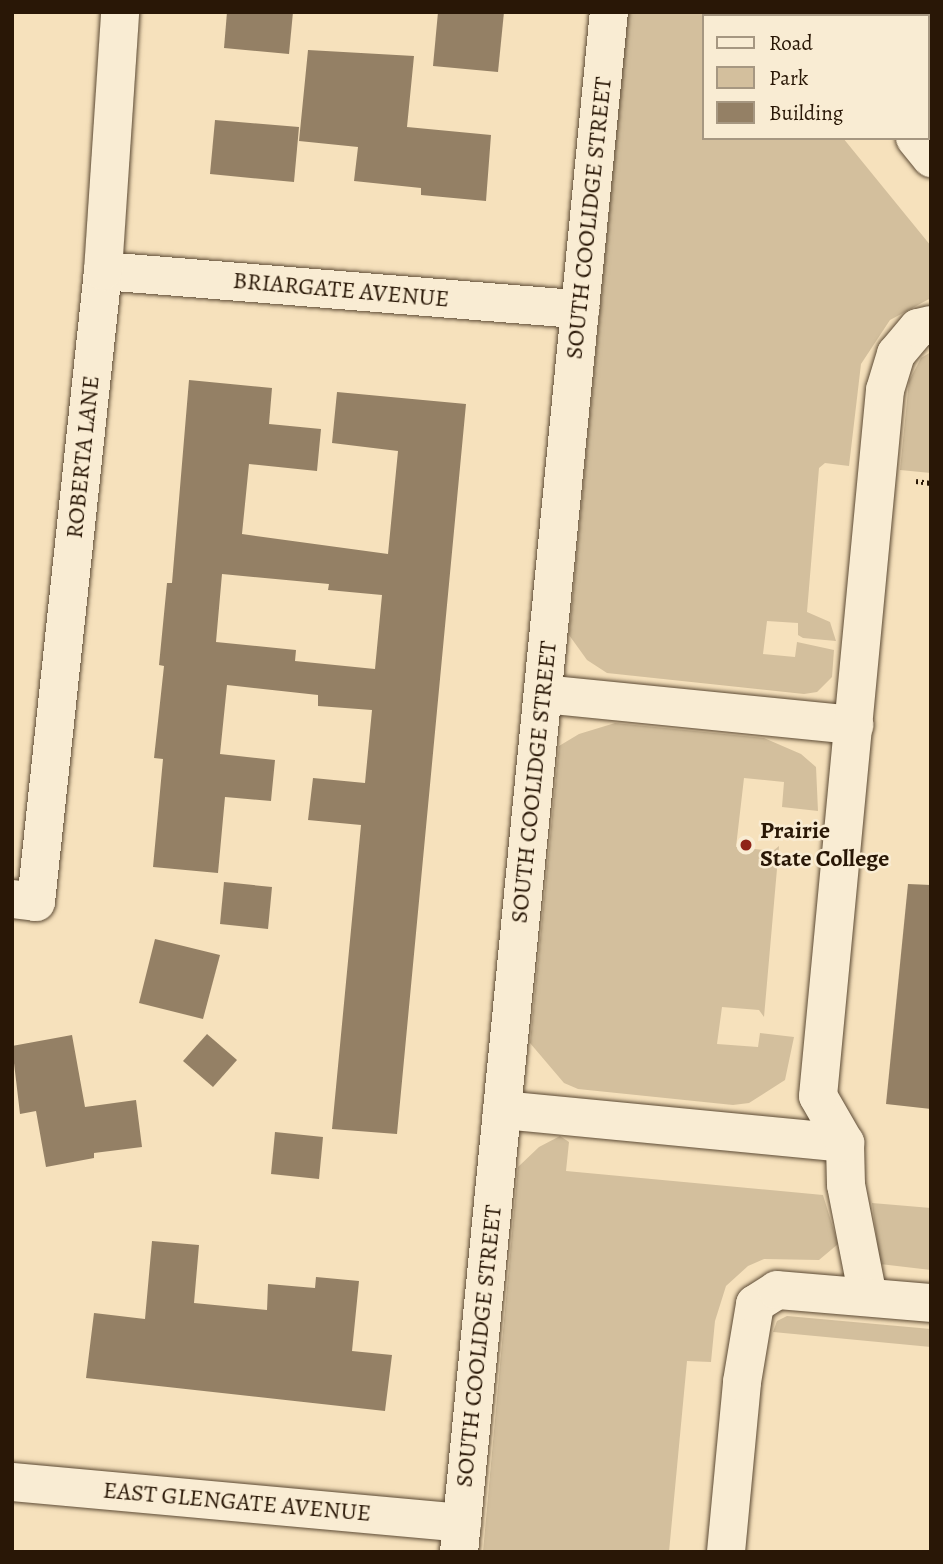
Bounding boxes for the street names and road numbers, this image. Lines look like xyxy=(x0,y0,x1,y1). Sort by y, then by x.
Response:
street label: SOUTH COOLIDGE STREET xyxy=(560,75,618,361)
street label: BRIARGATE AVENUE xyxy=(232,266,450,314)
street label: ROBERTA LANE xyxy=(60,374,106,540)
street label: SOUTH COOLIDGE STREET xyxy=(505,639,563,925)
street label: SOUTH COOLIDGE STREET xyxy=(450,1203,508,1489)
street label: EAST GLENGATE AVENUE xyxy=(102,1476,372,1528)

